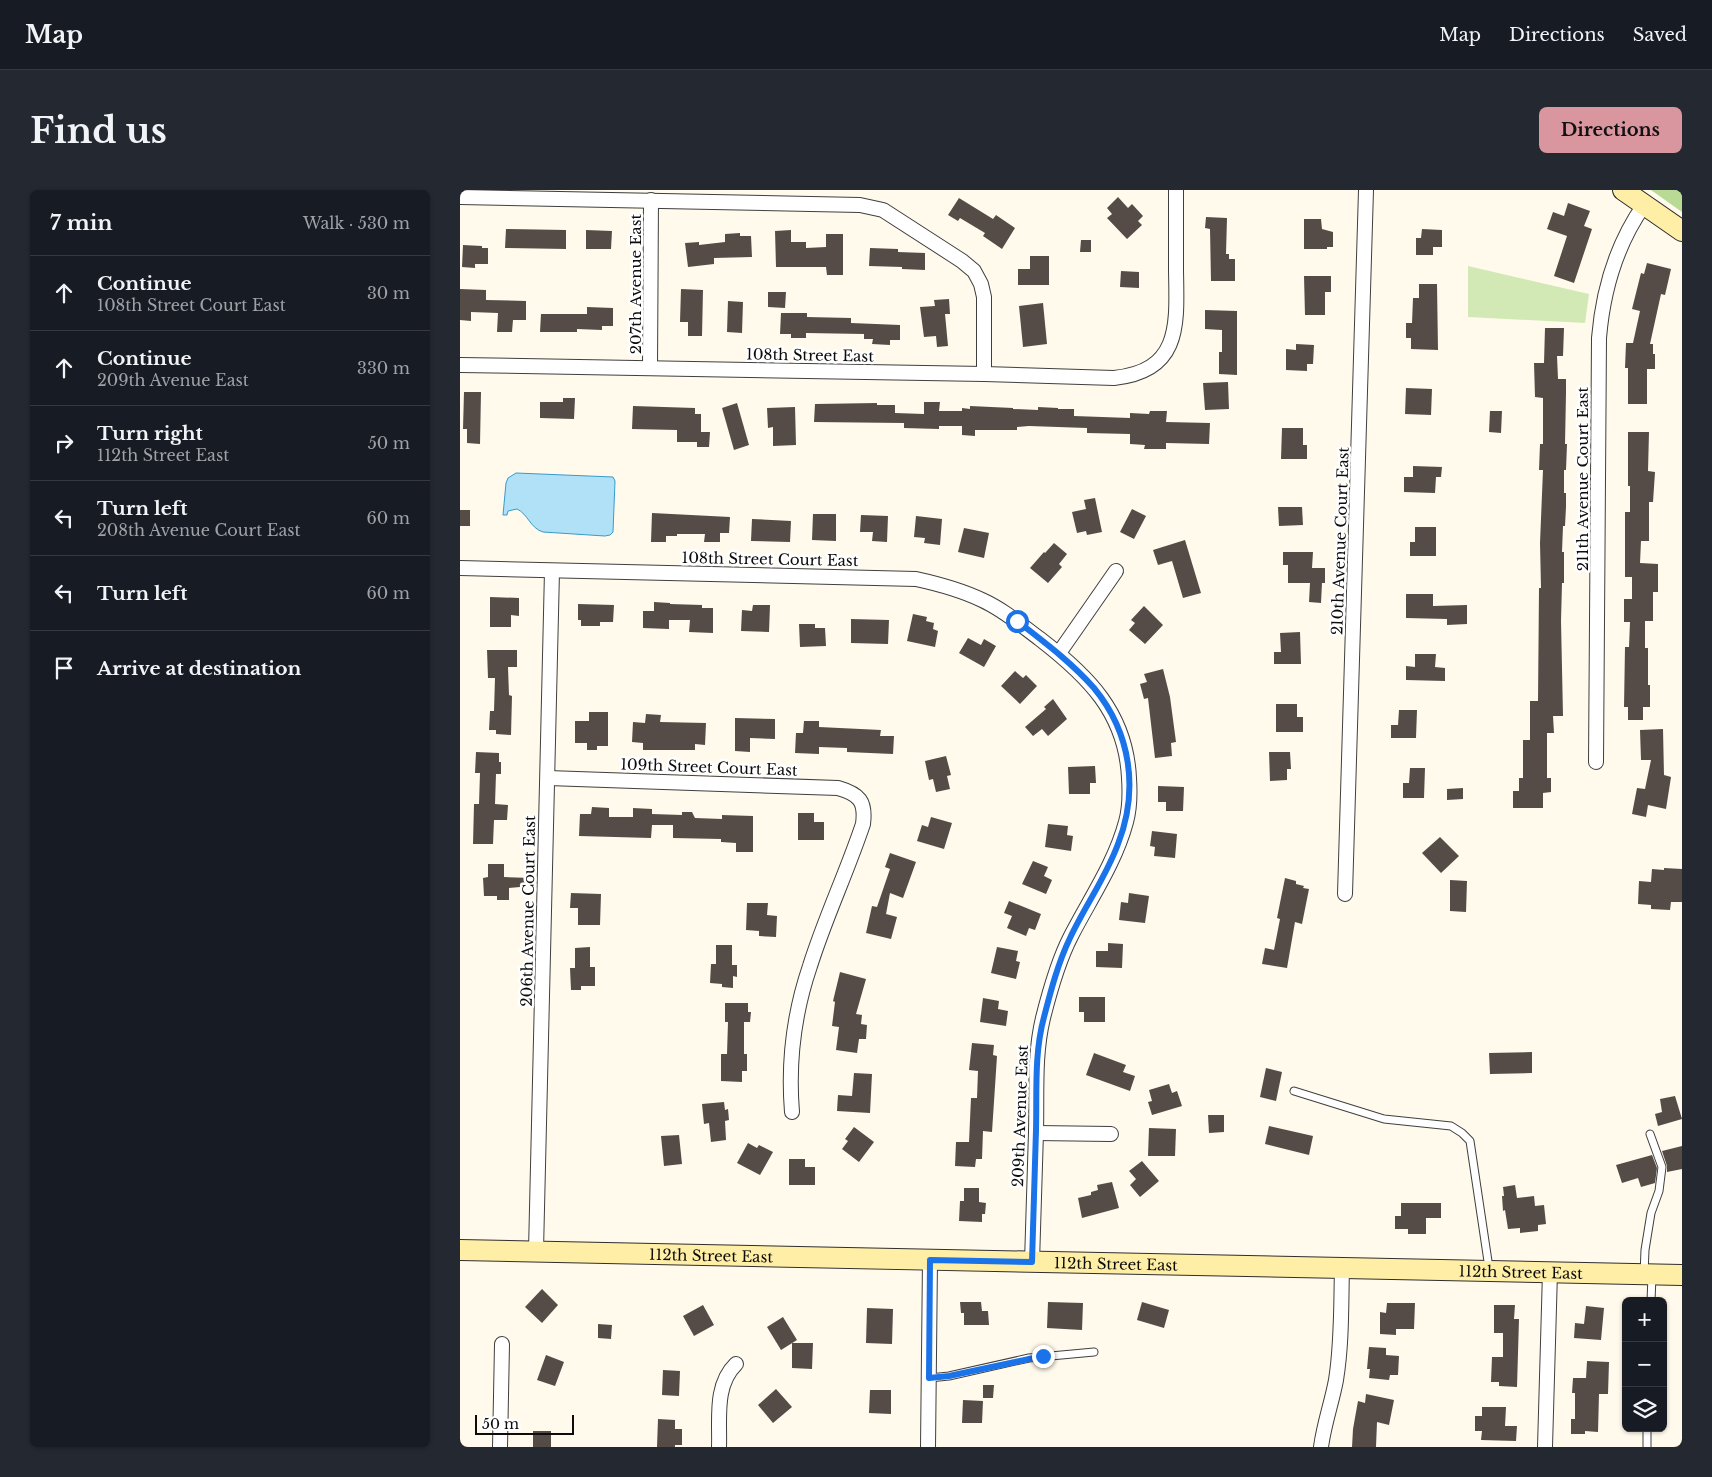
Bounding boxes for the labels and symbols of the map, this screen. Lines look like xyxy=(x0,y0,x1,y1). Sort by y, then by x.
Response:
street label: 207th Avenue East xyxy=(626,214,645,354)
street label: 108th Street East xyxy=(746,344,874,366)
street label: 211th Avenue Court East xyxy=(1573,386,1592,571)
street label: 210th Avenue Court East xyxy=(1327,446,1353,636)
street label: 108th Street Court East xyxy=(681,548,859,570)
route start xyxy=(1006,610,1029,633)
street label: 109th Street Court East xyxy=(620,754,798,780)
street label: 206th Avenue Court East xyxy=(517,815,539,1007)
street label: 209th Avenue East xyxy=(1008,1044,1032,1187)
street label: 112th Street East xyxy=(649,1244,774,1266)
street label: 112th Street East xyxy=(1054,1253,1178,1274)
street label: 112th Street East xyxy=(1459,1261,1583,1282)
route end xyxy=(1032,1345,1055,1368)
scale bar xyxy=(475,1412,574,1435)

